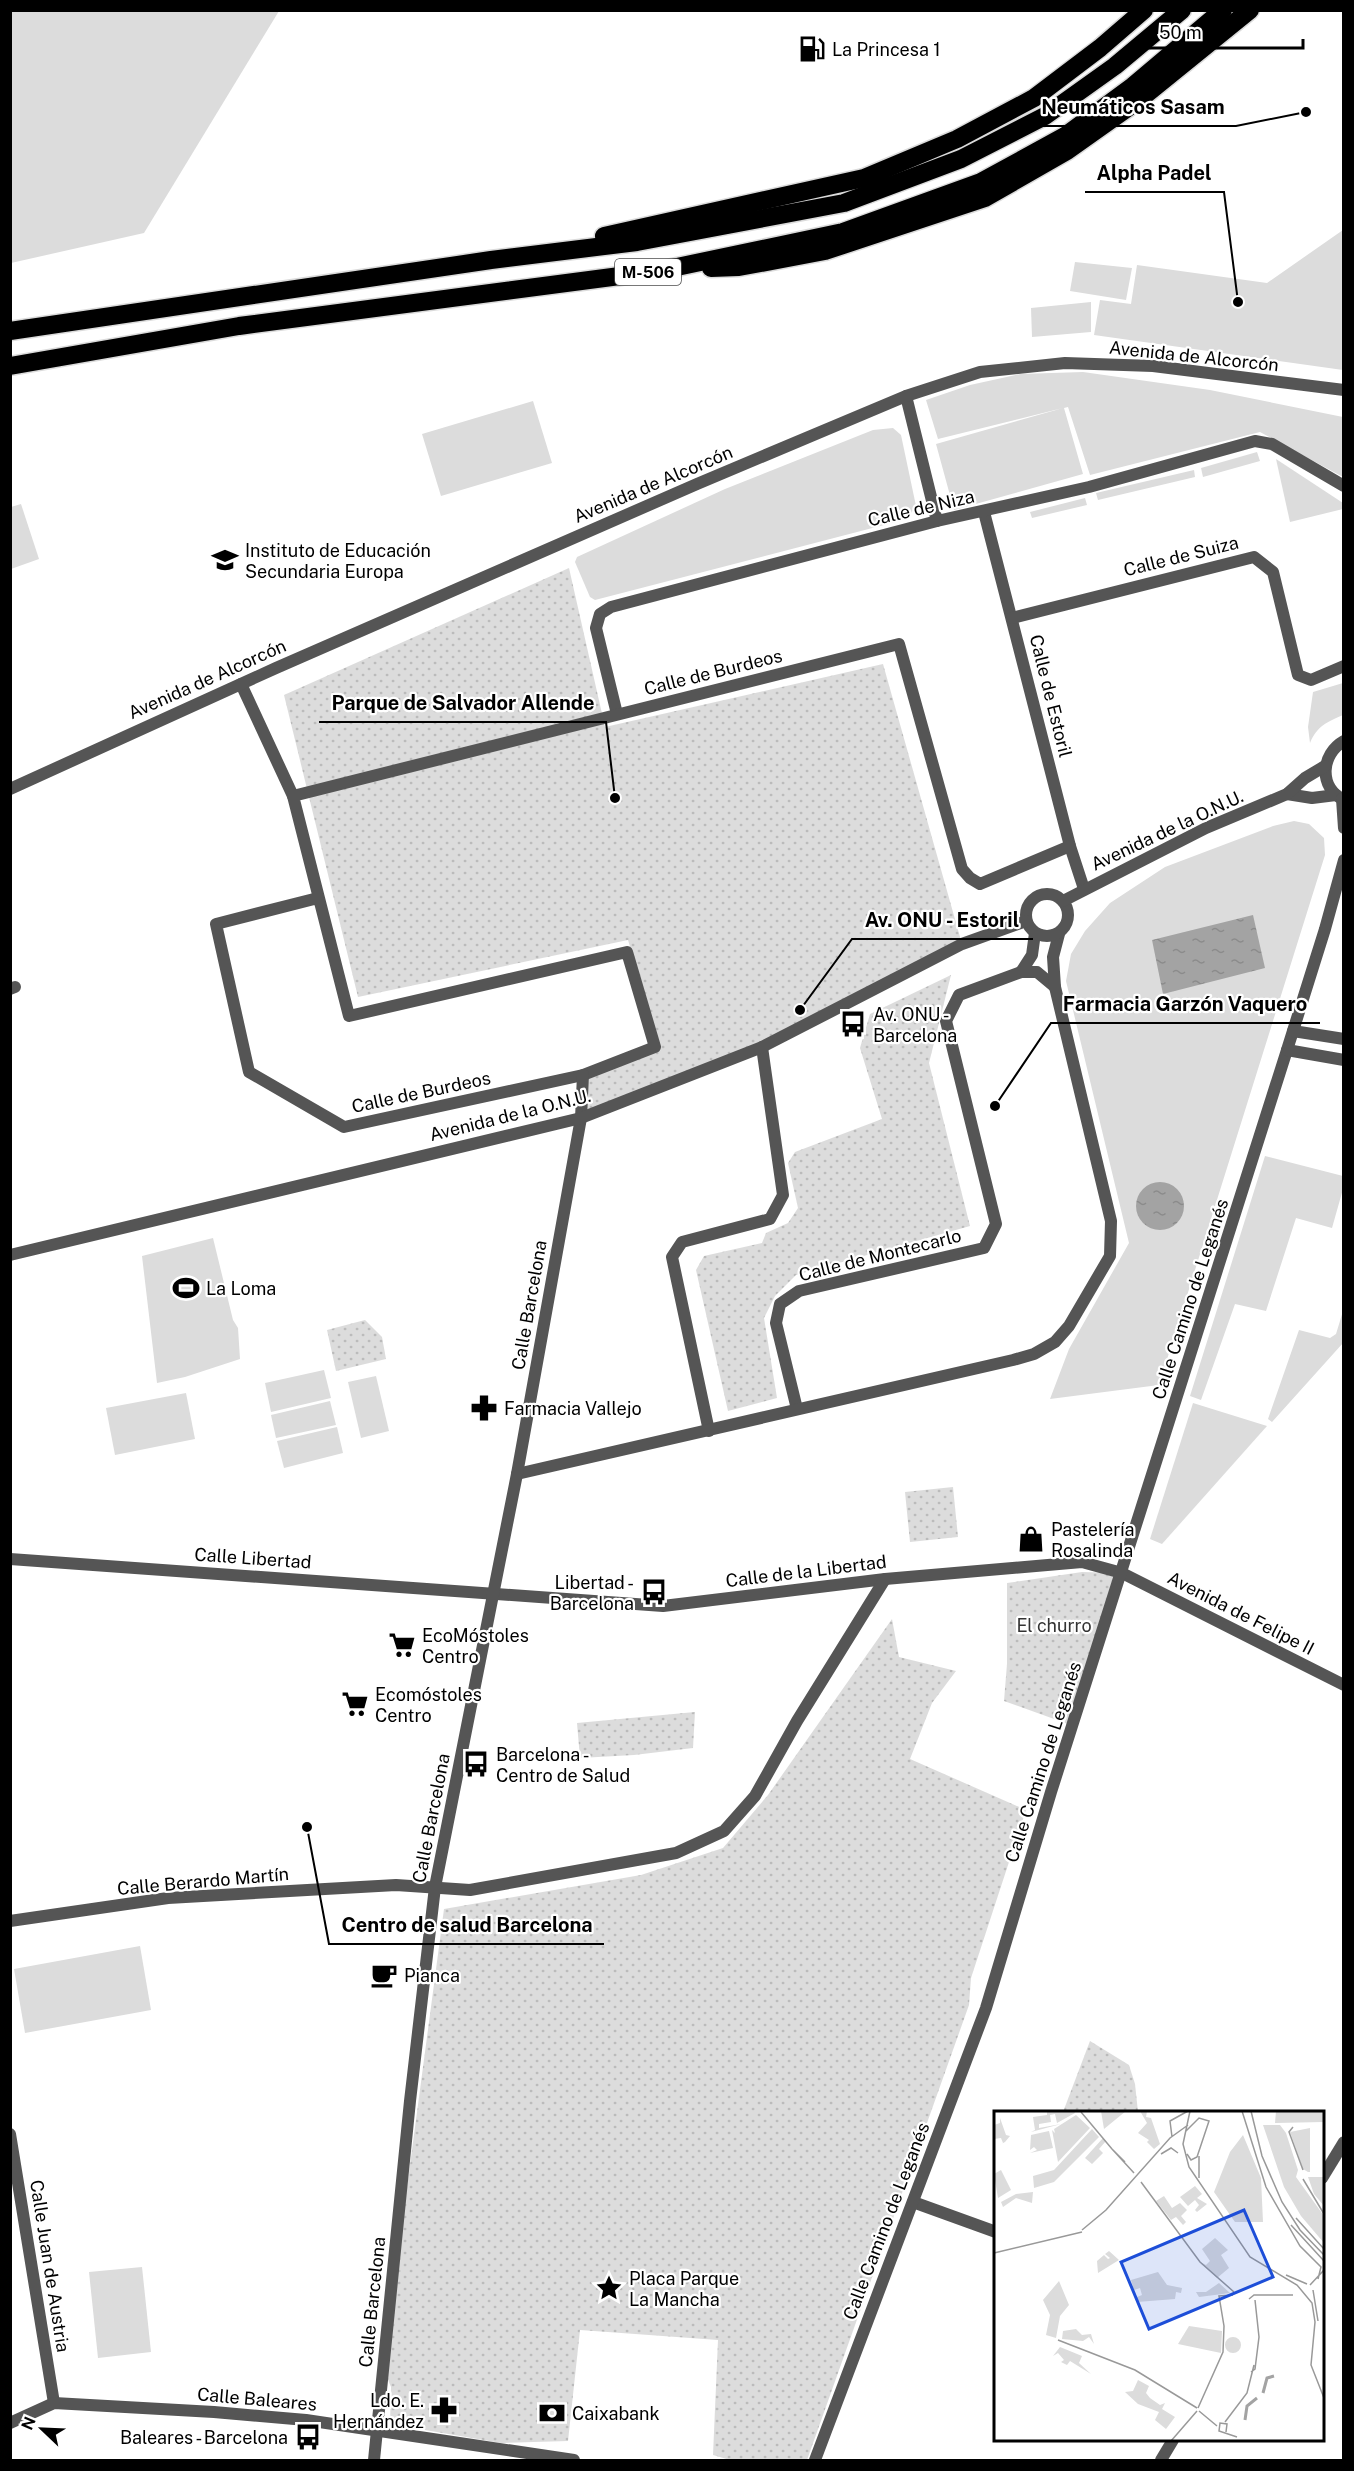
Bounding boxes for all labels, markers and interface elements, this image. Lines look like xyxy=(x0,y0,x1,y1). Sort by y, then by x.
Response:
scale bar xyxy=(1150,12,1303,50)
text: 50 m xyxy=(1159,22,1202,43)
fuel station icon: La Princesa 1 xyxy=(797,34,827,64)
place label: La Princesa 1 xyxy=(832,39,941,60)
callout: Neumáticos Sasam xyxy=(1029,88,1236,126)
text: Neumáticos Sasam xyxy=(1041,95,1225,119)
callout: Alpha Padel xyxy=(1085,154,1224,192)
text: Alpha Padel xyxy=(1096,161,1212,185)
road number: M-506 xyxy=(615,259,681,285)
street label: Avenida de Alcorcón xyxy=(1108,337,1280,375)
street label: Avenida de Alcorcón xyxy=(570,441,736,527)
street label: Calle de Niza xyxy=(866,486,976,530)
street label: Calle de Suiza xyxy=(1121,532,1241,580)
place label: Instituto de Educación Secundaria Europa xyxy=(245,540,431,582)
school or university icon: Instituto de Educación Secundaria Europa xyxy=(210,545,240,575)
street label: Calle de Estoril xyxy=(1026,632,1076,760)
street label: Avenida de Alcorcón xyxy=(125,635,289,723)
street label: Calle de Burdeos xyxy=(642,645,784,699)
callout: Parque de Salvador Allende xyxy=(319,684,606,722)
text: Parque de Salvador Allende xyxy=(331,691,595,715)
street label: Avenida de la O.N.U. xyxy=(1088,785,1246,875)
callout: Av. ONU - Estoril xyxy=(852,901,1033,939)
text: Av. ONU - Estoril xyxy=(865,908,1019,932)
callout: Farmacia Garzón Vaquero xyxy=(1051,985,1320,1023)
text: Farmacia Garzón Vaquero xyxy=(1063,992,1307,1016)
place label: Av. ONU - Barcelona xyxy=(873,1004,957,1046)
bus stop icon: Av. ONU - Barcelona xyxy=(838,1009,868,1039)
street label: Calle de Burdeos xyxy=(350,1067,492,1117)
street label: Avenida de la O.N.U. xyxy=(427,1085,593,1145)
street label: Calle Camino de Leganés xyxy=(1148,1196,1232,1402)
street label: Calle de Montecarlo xyxy=(797,1225,963,1285)
street label: Calle Barcelona xyxy=(507,1239,551,1371)
sports icon: La Loma xyxy=(171,1273,201,1303)
place label: La Loma xyxy=(206,1278,276,1299)
pharmacy icon: Farmacia Vallejo xyxy=(469,1393,499,1423)
place label: Farmacia Vallejo xyxy=(504,1398,642,1419)
place label: Pastelería Rosalinda xyxy=(1051,1519,1135,1561)
shop icon: Pastelería Rosalinda xyxy=(1016,1524,1046,1554)
street label: Calle Libertad xyxy=(194,1543,312,1573)
street label: Calle de la Libertad xyxy=(724,1551,888,1591)
street label: Avenida de Felipe II xyxy=(1164,1567,1318,1659)
place label: Libertad - Barcelona xyxy=(550,1572,634,1614)
bus stop icon: Libertad - Barcelona xyxy=(639,1577,669,1607)
park label: El churro xyxy=(1016,1615,1092,1636)
place label: EcoMóstoles Centro xyxy=(422,1625,529,1667)
supermarket icon: EcoMóstoles Centro xyxy=(387,1630,417,1660)
street label: Calle Camino de Leganés xyxy=(1001,1659,1085,1865)
place label: Ecomóstoles Centro xyxy=(375,1684,482,1726)
supermarket icon: Ecomóstoles Centro xyxy=(340,1689,370,1719)
place label: Barcelona - Centro de Salud xyxy=(496,1744,630,1786)
bus stop icon: Barcelona - Centro de Salud xyxy=(461,1749,491,1779)
street label: Calle Barcelona xyxy=(408,1752,454,1884)
street label: Calle Berardo Martín xyxy=(116,1863,290,1899)
callout: Centro de salud Barcelona xyxy=(329,1906,604,1944)
text: Centro de salud Barcelona xyxy=(341,1913,593,1937)
cafe icon: Pianca xyxy=(369,1960,399,1990)
place label: Pianca xyxy=(404,1965,460,1986)
inset map xyxy=(994,2111,1324,2441)
street label: Calle Camino de Leganés xyxy=(839,2119,933,2323)
street label: Calle Juan de Austria xyxy=(26,2178,74,2354)
street label: Calle Barcelona xyxy=(355,2236,389,2368)
place label: Placa Parque La Mancha xyxy=(629,2268,739,2310)
place icon: Placa Parque La Mancha xyxy=(594,2273,624,2303)
street label: Calle Baleares xyxy=(196,2383,318,2415)
place label: Ldo. E. Hernández xyxy=(333,2390,424,2432)
pharmacy icon: Ldo. E. Hernández xyxy=(429,2395,459,2425)
bank icon: Caixabank xyxy=(537,2398,567,2428)
north arrow xyxy=(12,2399,72,2459)
place label: Caixabank xyxy=(572,2403,660,2424)
text: N xyxy=(17,2414,40,2433)
bus stop icon: Baleares - Barcelona xyxy=(293,2422,323,2452)
place label: Baleares - Barcelona xyxy=(120,2427,288,2448)

